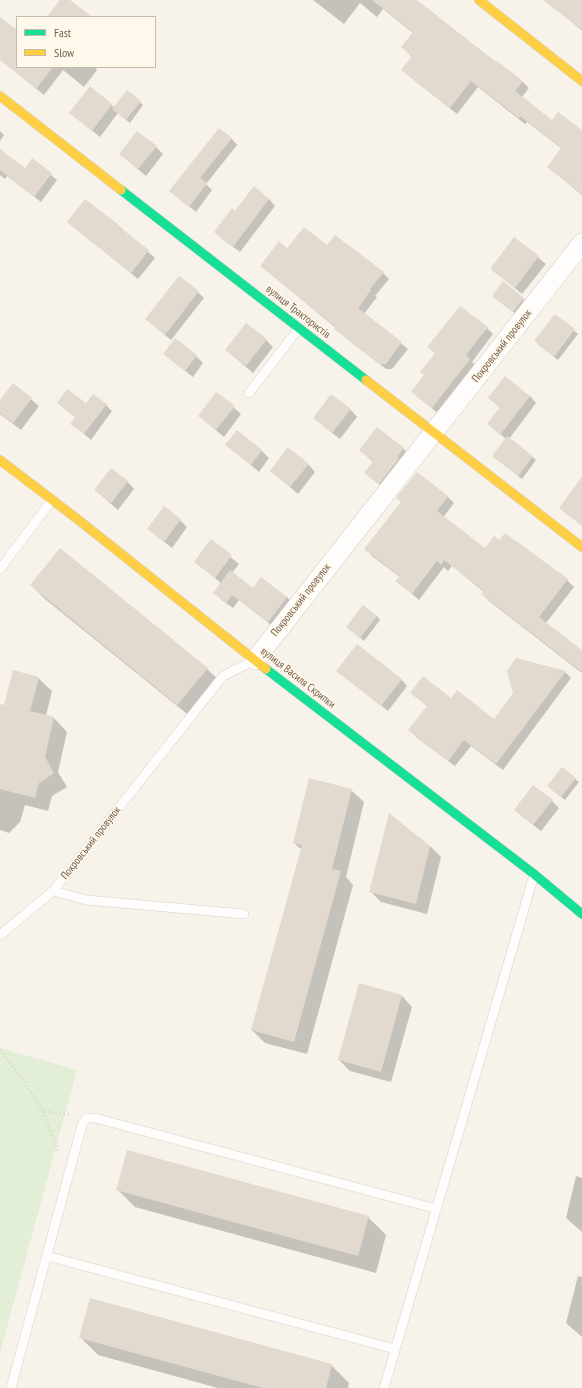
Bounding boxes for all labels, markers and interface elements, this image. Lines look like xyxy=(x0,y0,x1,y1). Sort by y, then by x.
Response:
legend xyxy=(16,16,156,68)
text: Fast xyxy=(54,25,71,40)
text: Slow xyxy=(54,45,74,60)
street label: вулиця Трактористів xyxy=(263,283,333,341)
street label: Покровський провулок xyxy=(469,307,535,385)
street label: Покровський провулок xyxy=(268,561,334,639)
street label: вулиця Василя Скрипки xyxy=(258,645,338,711)
street label: Покровський провулок xyxy=(58,804,124,882)

